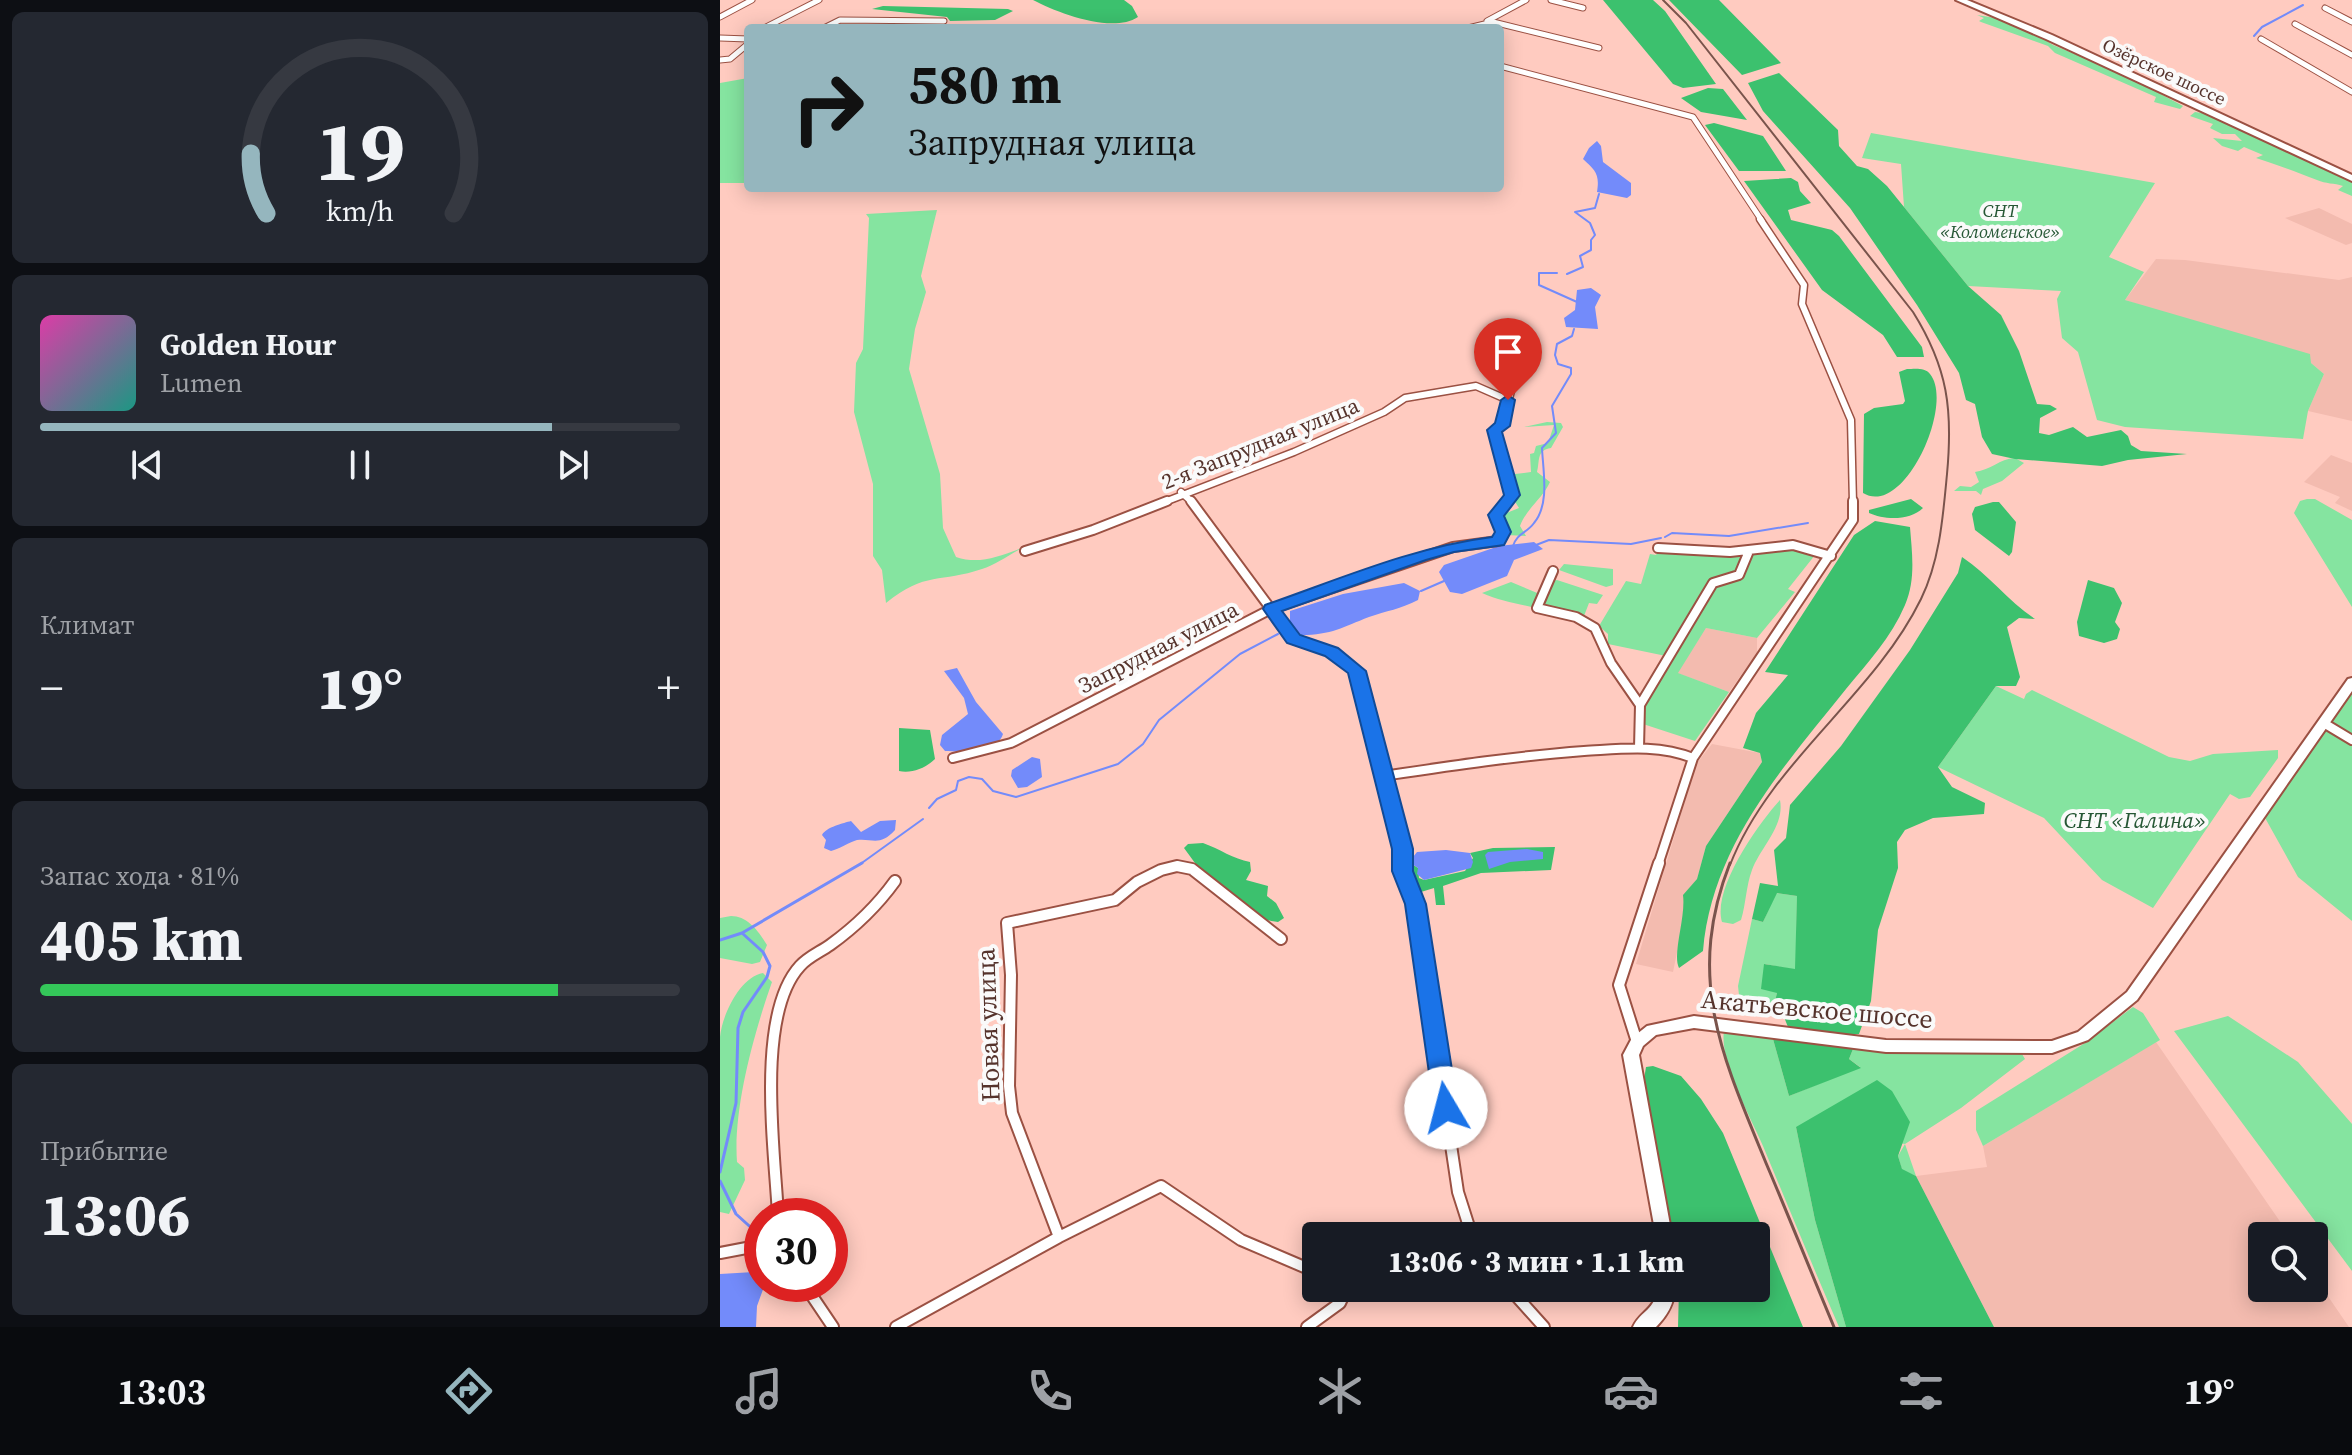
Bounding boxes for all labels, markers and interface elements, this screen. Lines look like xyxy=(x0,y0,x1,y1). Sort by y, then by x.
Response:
street label: Озёрское шоссе xyxy=(2098,32,2230,111)
text: 580 m xyxy=(908,45,1062,122)
icon: right xyxy=(776,56,880,160)
text: 19 xyxy=(315,93,405,207)
text: Запрудная улица xyxy=(908,118,1196,167)
text: km/h xyxy=(326,191,394,231)
park label: СНТ «Коломенское» xyxy=(1940,198,2060,244)
pin xyxy=(1474,318,1542,400)
text: Golden Hour xyxy=(160,324,336,365)
icon: arrive xyxy=(1486,330,1530,374)
text: Lumen xyxy=(160,365,242,401)
street label: 2-я Запрудная улица xyxy=(1157,389,1364,496)
icon: previous xyxy=(125,443,169,487)
icon: pause xyxy=(338,443,382,487)
icon: next xyxy=(551,443,595,487)
street label: Запрудная улица xyxy=(1073,593,1244,700)
text: Климат xyxy=(40,607,134,643)
text: 19° xyxy=(317,647,403,729)
text: − xyxy=(40,657,63,718)
text: + xyxy=(657,657,680,718)
park label: СНТ «Галина» xyxy=(2064,805,2206,835)
text: Запас хода · 81% xyxy=(40,858,239,894)
text: 405 km xyxy=(40,898,243,980)
street label: Новая улица xyxy=(967,947,1009,1103)
street label: Акатьевское шоссе xyxy=(1700,981,1934,1037)
position arrow xyxy=(1404,1066,1488,1150)
text: Прибытие xyxy=(40,1133,168,1169)
text: 13:06 xyxy=(40,1173,190,1255)
speed limit sign: 30 xyxy=(744,1198,848,1302)
map controls xyxy=(2248,1222,2328,1302)
button: search xyxy=(2248,1222,2328,1302)
text: 13:06 · 3 мин · 1.1 km xyxy=(1388,1241,1684,1282)
icon: directions xyxy=(441,1363,497,1419)
icon: music xyxy=(731,1363,787,1419)
icon: phone xyxy=(1022,1363,1078,1419)
icon: climate xyxy=(1312,1363,1368,1419)
icon: car xyxy=(1603,1363,1659,1419)
icon: filters xyxy=(1893,1363,1949,1419)
text: 13:03 xyxy=(117,1367,206,1416)
text: 19° xyxy=(2184,1367,2235,1416)

